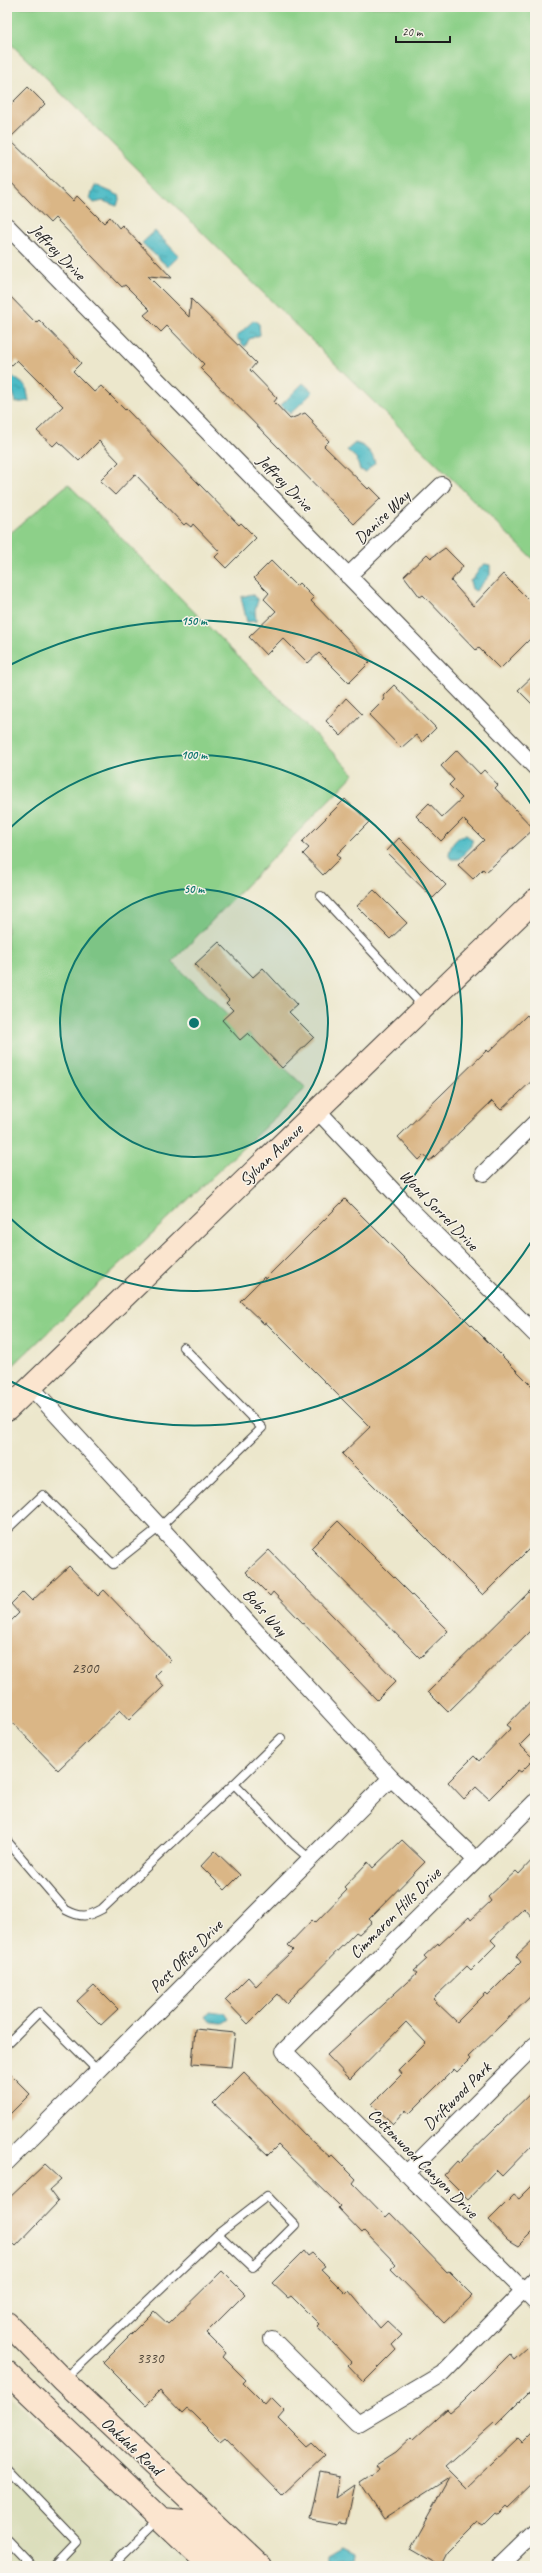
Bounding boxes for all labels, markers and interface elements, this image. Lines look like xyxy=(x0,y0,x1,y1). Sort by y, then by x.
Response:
scale bar xyxy=(396,18,450,44)
text: 20 m xyxy=(402,24,424,40)
street label: Jeffrey Drive xyxy=(25,218,91,286)
street label: Jeffrey Drive xyxy=(252,449,318,517)
street label: Danise Way xyxy=(350,485,415,549)
text: 150 m xyxy=(181,613,208,629)
text: 100 m xyxy=(181,747,208,763)
text: 50 m xyxy=(184,881,205,897)
centre of rings xyxy=(187,1016,201,1030)
street label: Sylvan Avenue xyxy=(235,1118,308,1191)
street label: Wood Sorrel Drive xyxy=(395,1165,484,1256)
street label: Bobs Way xyxy=(238,1584,293,1641)
house number: 2300 xyxy=(71,1659,100,1678)
street label: Cimmaron Hills Drive xyxy=(345,1862,446,1963)
street label: Post Office Drive xyxy=(145,1914,228,1997)
street label: Driftwood Park xyxy=(419,2056,497,2134)
street label: Cottonwood Canyon Drive xyxy=(364,2104,483,2223)
house number: 3330 xyxy=(136,2349,165,2368)
street label: Oakdale Road xyxy=(97,2412,169,2481)

